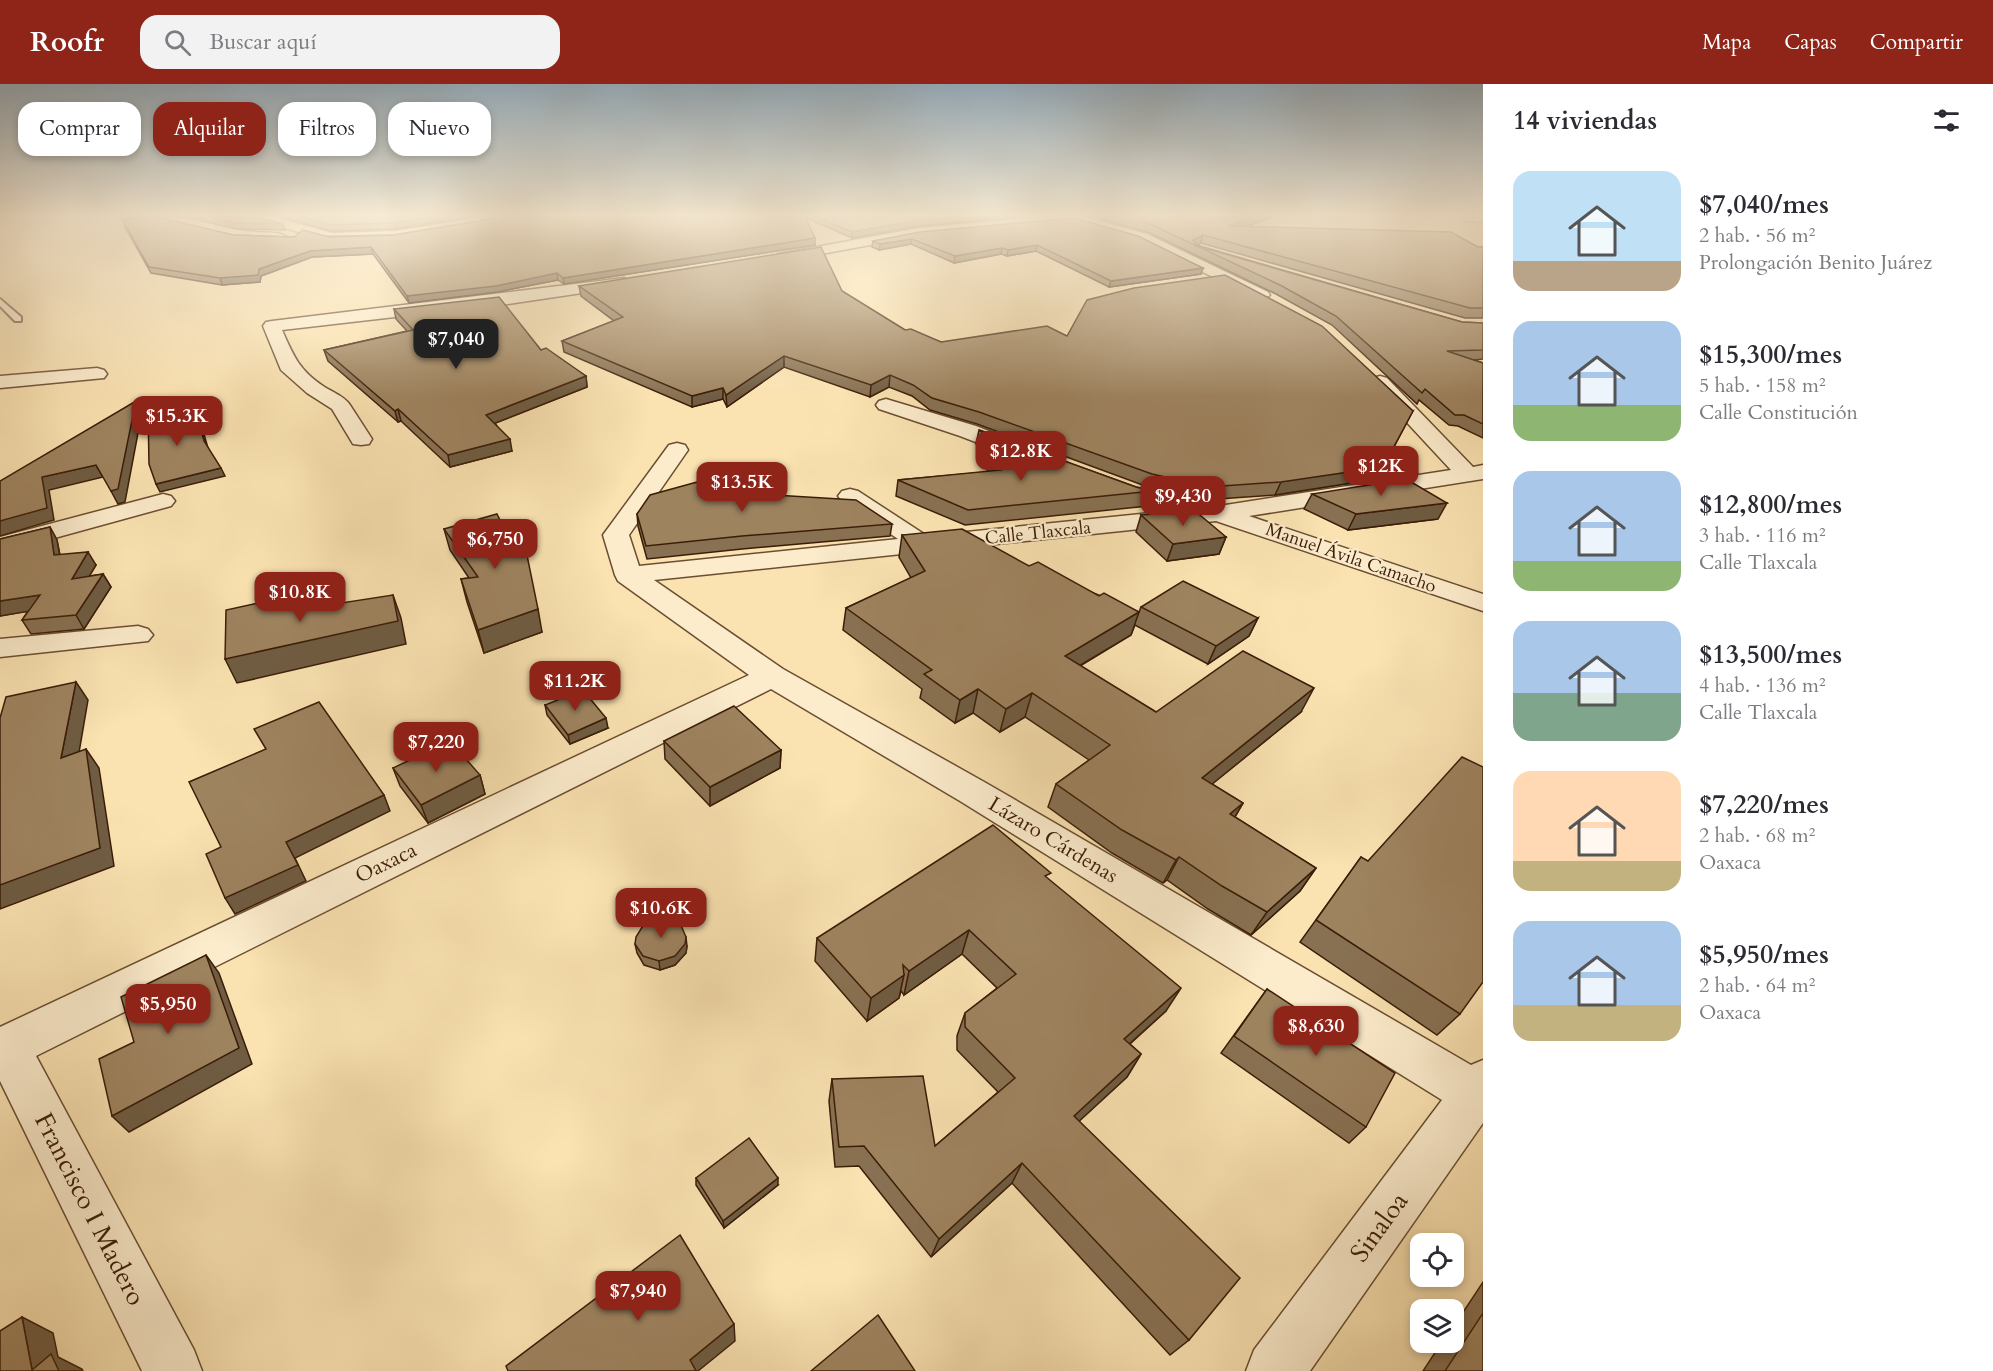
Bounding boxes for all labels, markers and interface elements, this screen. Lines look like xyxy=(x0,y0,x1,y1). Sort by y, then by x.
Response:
search box xyxy=(140,15,560,69)
text: Roofr xyxy=(30,23,104,61)
icon: search xyxy=(161,26,194,59)
text: Buscar aquí xyxy=(209,27,317,57)
text: Mapa xyxy=(1702,28,1751,57)
text: Capas xyxy=(1784,28,1837,57)
text: Compartir xyxy=(1870,28,1963,57)
chip: Comprar xyxy=(18,102,141,156)
chip: Alquilar xyxy=(153,102,266,156)
chip: Filtros xyxy=(278,102,376,156)
chip: Nuevo xyxy=(388,102,491,156)
text: 14 viviendas xyxy=(1513,103,1657,138)
icon: filters xyxy=(1930,104,1963,137)
text: $7,040/mes xyxy=(1699,187,1829,222)
icon: home xyxy=(1561,195,1633,267)
text: 2 hab. · 56 m² xyxy=(1699,222,1815,249)
text: Prolongación Benito Juárez xyxy=(1699,249,1932,276)
pin: $7,040 xyxy=(407,319,505,370)
text: $7,040 xyxy=(427,325,485,352)
text: $15,300/mes xyxy=(1699,337,1842,372)
icon: home xyxy=(1561,345,1633,417)
text: 5 hab. · 158 m² xyxy=(1699,372,1826,399)
pin: $15.3K xyxy=(128,396,226,447)
text: Calle Constitución xyxy=(1699,399,1858,426)
text: $15.3K xyxy=(146,402,208,429)
pin: $12.8K xyxy=(972,431,1070,482)
text: $12.8K xyxy=(990,437,1052,464)
pin: $12K xyxy=(1345,446,1417,497)
text: $12K xyxy=(1358,452,1404,479)
pin: $13.5K xyxy=(693,462,791,513)
text: $13.5K xyxy=(711,468,773,495)
pin: $9,430 xyxy=(1134,476,1232,527)
text: $9,430 xyxy=(1154,482,1212,509)
text: $12,800/mes xyxy=(1699,487,1842,522)
icon: home xyxy=(1561,495,1633,567)
street label: Calle Tlaxcala xyxy=(984,515,1093,551)
street label: Manuel Ávila Camacho xyxy=(1262,517,1440,599)
pin: $6,750 xyxy=(446,519,544,570)
text: 3 hab. · 116 m² xyxy=(1699,522,1826,549)
text: $6,750 xyxy=(466,525,524,552)
text: Calle Tlaxcala xyxy=(1699,549,1817,576)
pin: $10.8K xyxy=(251,572,349,623)
text: $10.8K xyxy=(269,578,331,605)
text: $13,500/mes xyxy=(1699,637,1842,672)
icon: home xyxy=(1561,645,1633,717)
pin: $11.2K xyxy=(526,661,624,712)
text: $11.2K xyxy=(544,667,606,694)
text: 4 hab. · 136 m² xyxy=(1699,672,1826,699)
text: Calle Tlaxcala xyxy=(1699,699,1817,726)
pin: $7,220 xyxy=(387,722,485,773)
text: $7,220 xyxy=(407,728,465,755)
text: $7,220/mes xyxy=(1699,787,1829,822)
street label: Lázaro Cárdenas xyxy=(983,790,1123,890)
icon: home xyxy=(1561,795,1633,867)
text: 2 hab. · 68 m² xyxy=(1699,822,1815,849)
street label: Oaxaca xyxy=(350,836,422,890)
text: Oaxaca xyxy=(1699,849,1761,876)
pin: $10.6K xyxy=(612,888,710,939)
text: $10.6K xyxy=(630,894,692,921)
text: $5,950/mes xyxy=(1699,937,1829,972)
icon: home xyxy=(1561,945,1633,1017)
text: 2 hab. · 64 m² xyxy=(1699,972,1815,999)
pin: $5,950 xyxy=(119,984,217,1035)
text: $5,950 xyxy=(139,990,197,1017)
text: Oaxaca xyxy=(1699,999,1761,1026)
pin: $8,630 xyxy=(1267,1006,1365,1057)
text: $8,630 xyxy=(1287,1012,1345,1039)
street label: Francisco I Madero xyxy=(26,1107,154,1311)
street label: Sinaloa xyxy=(1342,1185,1416,1269)
map controls xyxy=(1410,1233,1464,1353)
button: locate xyxy=(1410,1233,1464,1287)
pin: $7,940 xyxy=(589,1271,687,1322)
text: $7,940 xyxy=(609,1277,667,1304)
button: layers xyxy=(1410,1299,1464,1353)

